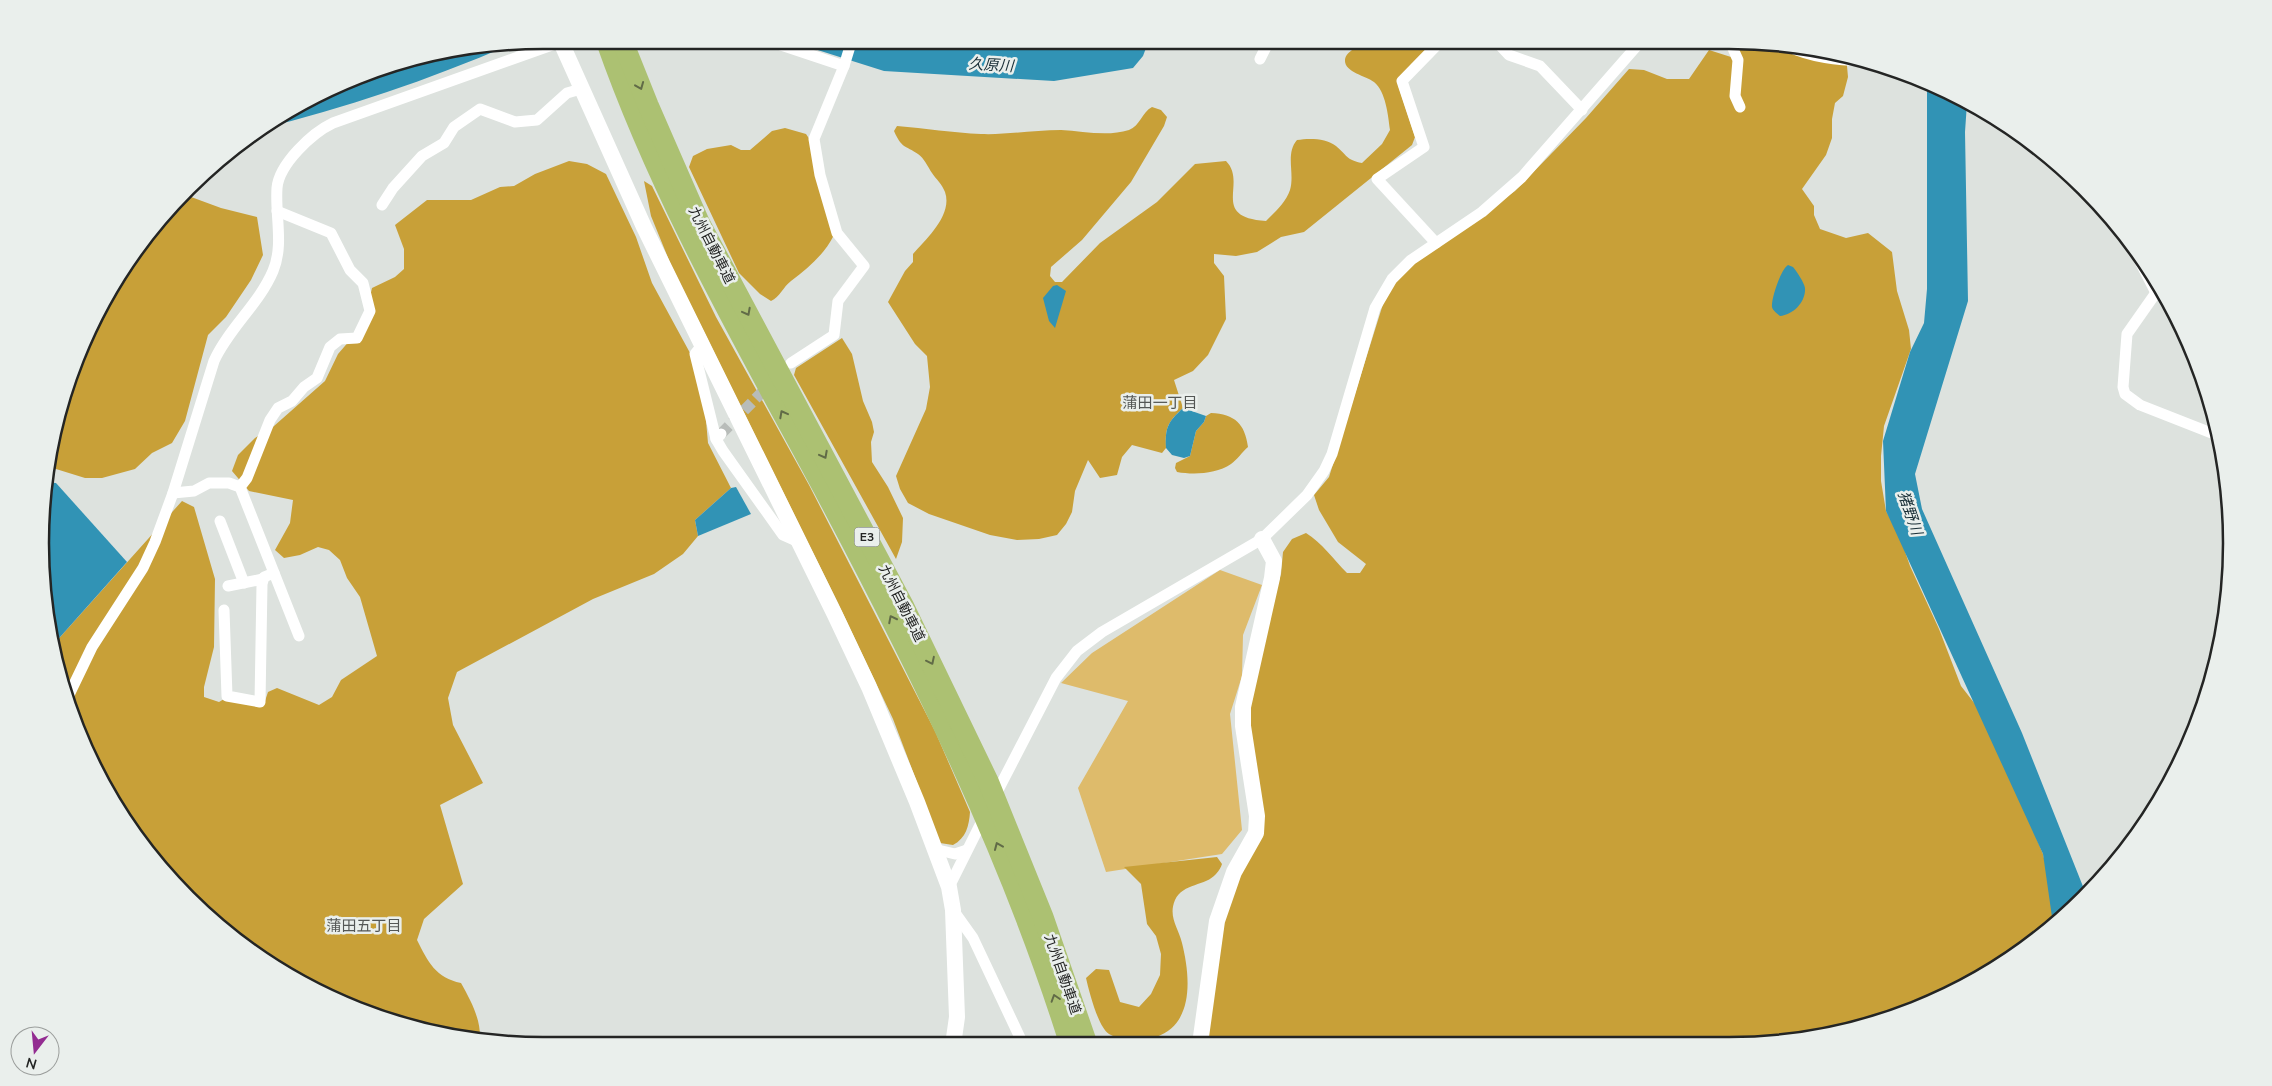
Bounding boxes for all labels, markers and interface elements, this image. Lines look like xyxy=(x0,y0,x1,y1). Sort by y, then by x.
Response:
water label: 久原川 xyxy=(968,54,1016,76)
one-way arrow xyxy=(634,81,644,90)
street label: 九州自動車道 xyxy=(684,203,739,287)
one-way arrow xyxy=(741,307,751,316)
district label: 蒲田一丁目 xyxy=(1122,393,1198,413)
one-way arrow xyxy=(779,410,789,419)
one-way arrow xyxy=(817,450,827,459)
water label: 猪野川 xyxy=(1893,488,1927,539)
road number: E3 xyxy=(854,528,880,546)
street label: 九州自動車道 xyxy=(874,561,929,645)
one-way arrow xyxy=(888,615,898,624)
one-way arrow xyxy=(925,656,935,665)
one-way arrow xyxy=(993,842,1004,851)
district label: 蒲田五丁目 xyxy=(326,916,402,936)
street label: 九州自動車道 xyxy=(1040,931,1085,1017)
one-way arrow xyxy=(1051,994,1061,1003)
north arrow xyxy=(10,1026,60,1076)
text: N xyxy=(24,1052,39,1074)

